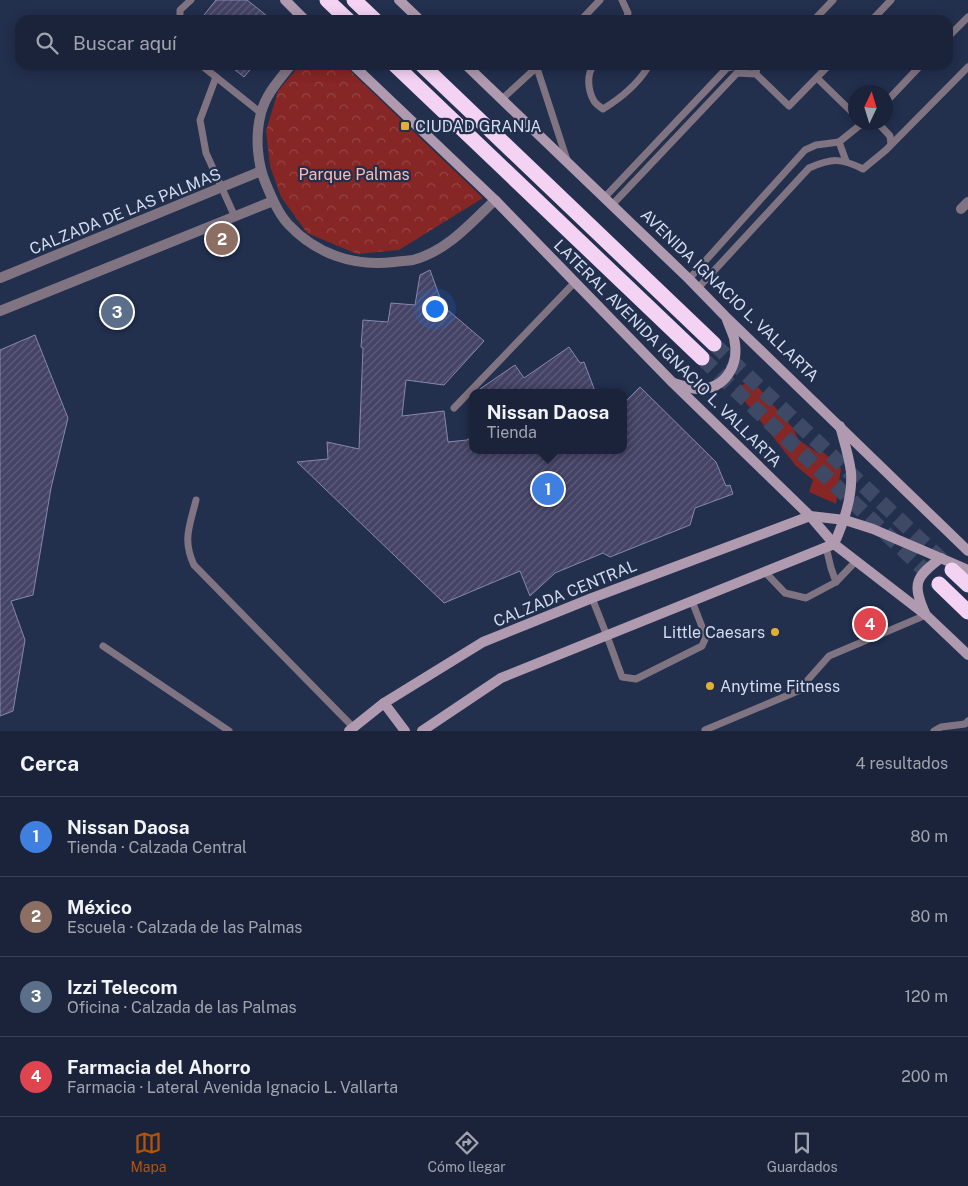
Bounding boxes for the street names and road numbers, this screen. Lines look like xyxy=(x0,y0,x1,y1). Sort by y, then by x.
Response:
street label: CALZADA DE LAS PALMAS xyxy=(27,164,224,259)
street label: AVENIDA IGNACIO L. VALLARTA xyxy=(637,205,823,386)
street label: LATERAL AVENIDA IGNACIO L. VALLARTA xyxy=(550,236,785,471)
street label: CALZADA CENTRAL xyxy=(491,556,640,631)

